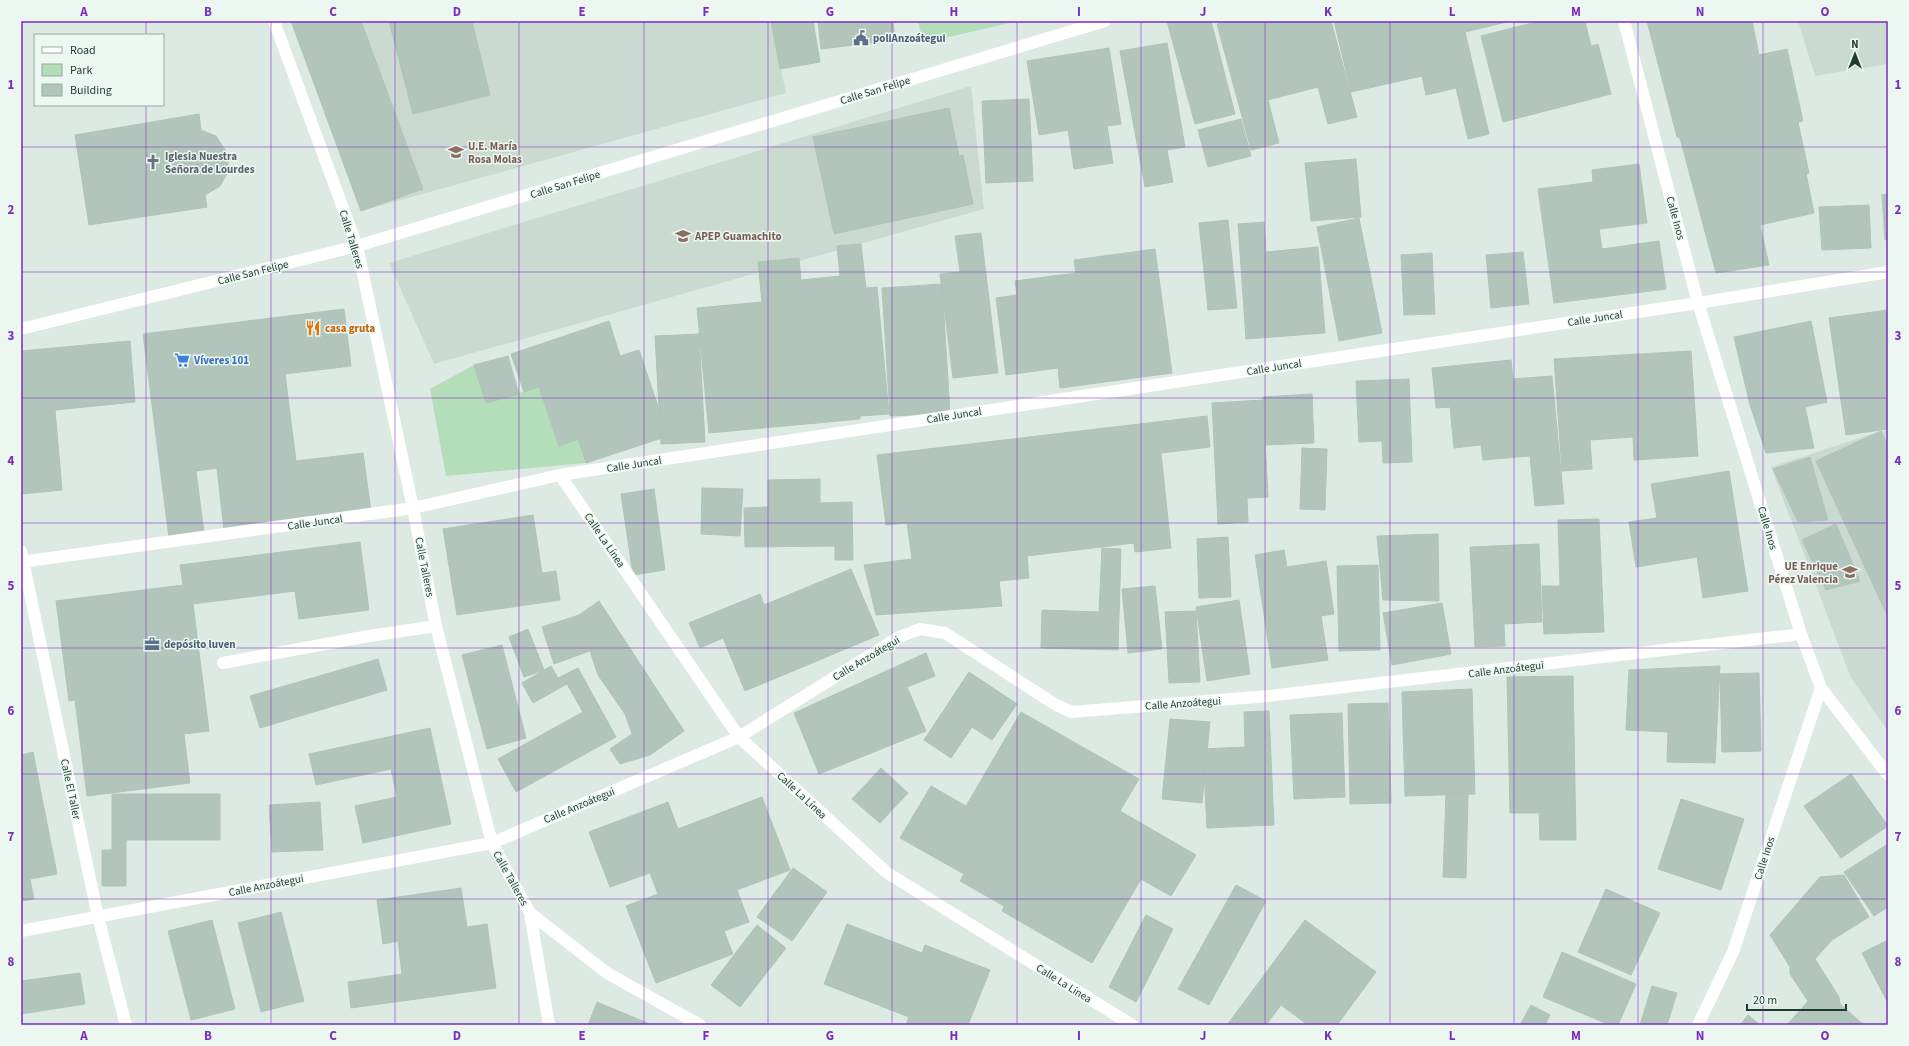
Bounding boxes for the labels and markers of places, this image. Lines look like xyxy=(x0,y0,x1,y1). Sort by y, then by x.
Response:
public building icon: poliAnzoátegui xyxy=(852,29,870,47)
place label: poliAnzoátegui xyxy=(873,31,945,46)
place label: U.E. María Rosa Molas xyxy=(468,139,522,167)
school or university icon: U.E. María Rosa Molas xyxy=(447,143,465,161)
place label: Iglesia Nuestra Señora de Lourdes xyxy=(165,149,255,177)
church icon: Iglesia Nuestra Señora de Lourdes xyxy=(144,153,162,171)
school or university icon: APEP Guamachito xyxy=(674,227,692,245)
place label: APEP Guamachito xyxy=(694,229,782,244)
restaurant icon: casa gruta xyxy=(304,319,322,337)
place label: casa gruta xyxy=(325,321,375,336)
supermarket icon: Víveres 101 xyxy=(173,351,191,369)
place label: Víveres 101 xyxy=(193,353,249,368)
place label: UE Enrique Pérez Valencia xyxy=(1768,559,1838,587)
school or university icon: UE Enrique Pérez Valencia xyxy=(1841,563,1859,581)
office icon: depósito luven xyxy=(143,635,161,653)
place label: depósito luven xyxy=(164,637,236,652)

